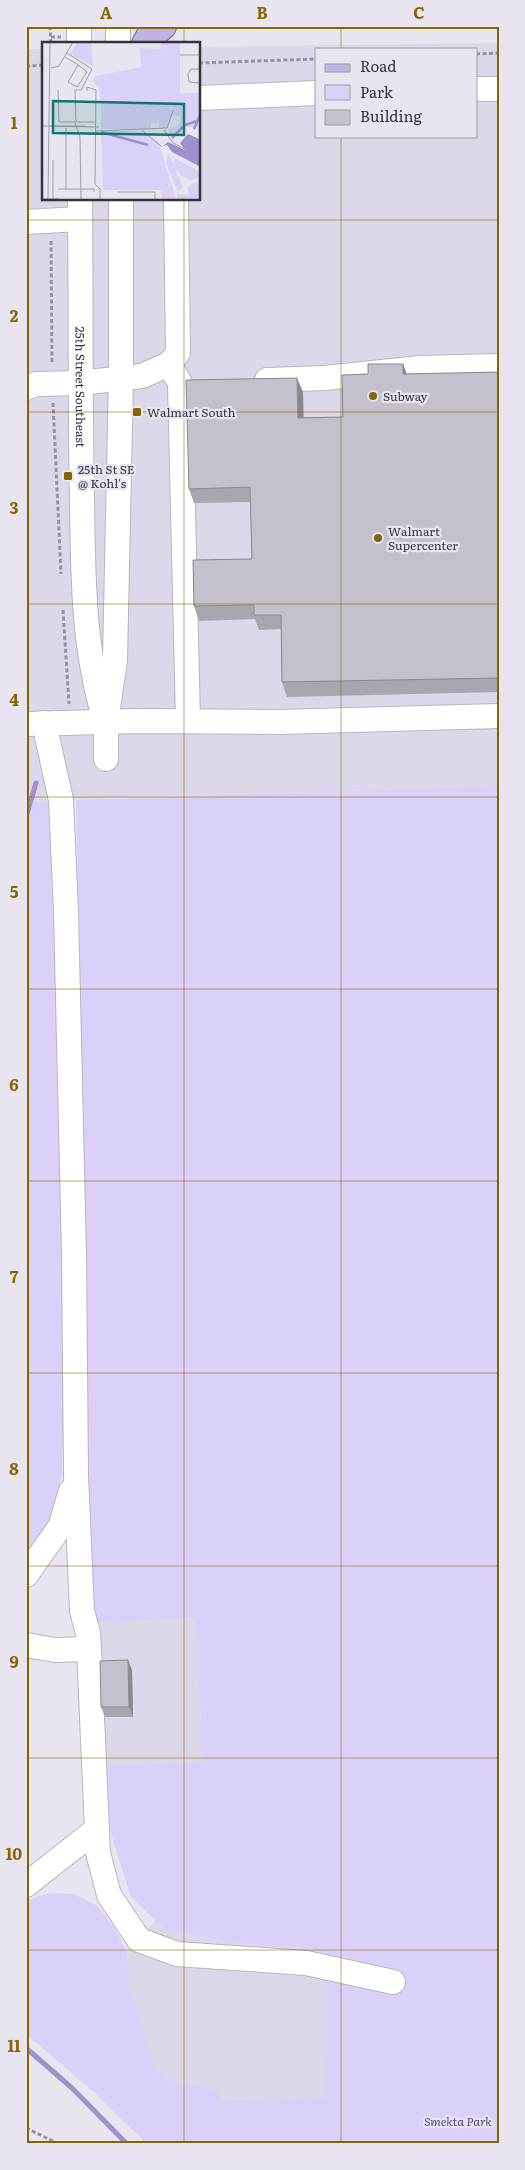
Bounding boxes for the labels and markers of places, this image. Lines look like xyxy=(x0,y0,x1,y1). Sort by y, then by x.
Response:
place label: Subway xyxy=(383,387,428,405)
marker: Subway xyxy=(367,390,379,402)
place label: Walmart South xyxy=(147,403,236,421)
marker: Walmart South xyxy=(131,406,143,418)
place label: 25th St SE @ Kohl's xyxy=(78,460,135,492)
marker: 25th St SE @ Kohl's xyxy=(62,470,74,482)
place label: Walmart Supercenter xyxy=(388,522,458,554)
marker: Walmart Supercenter xyxy=(372,532,384,544)

